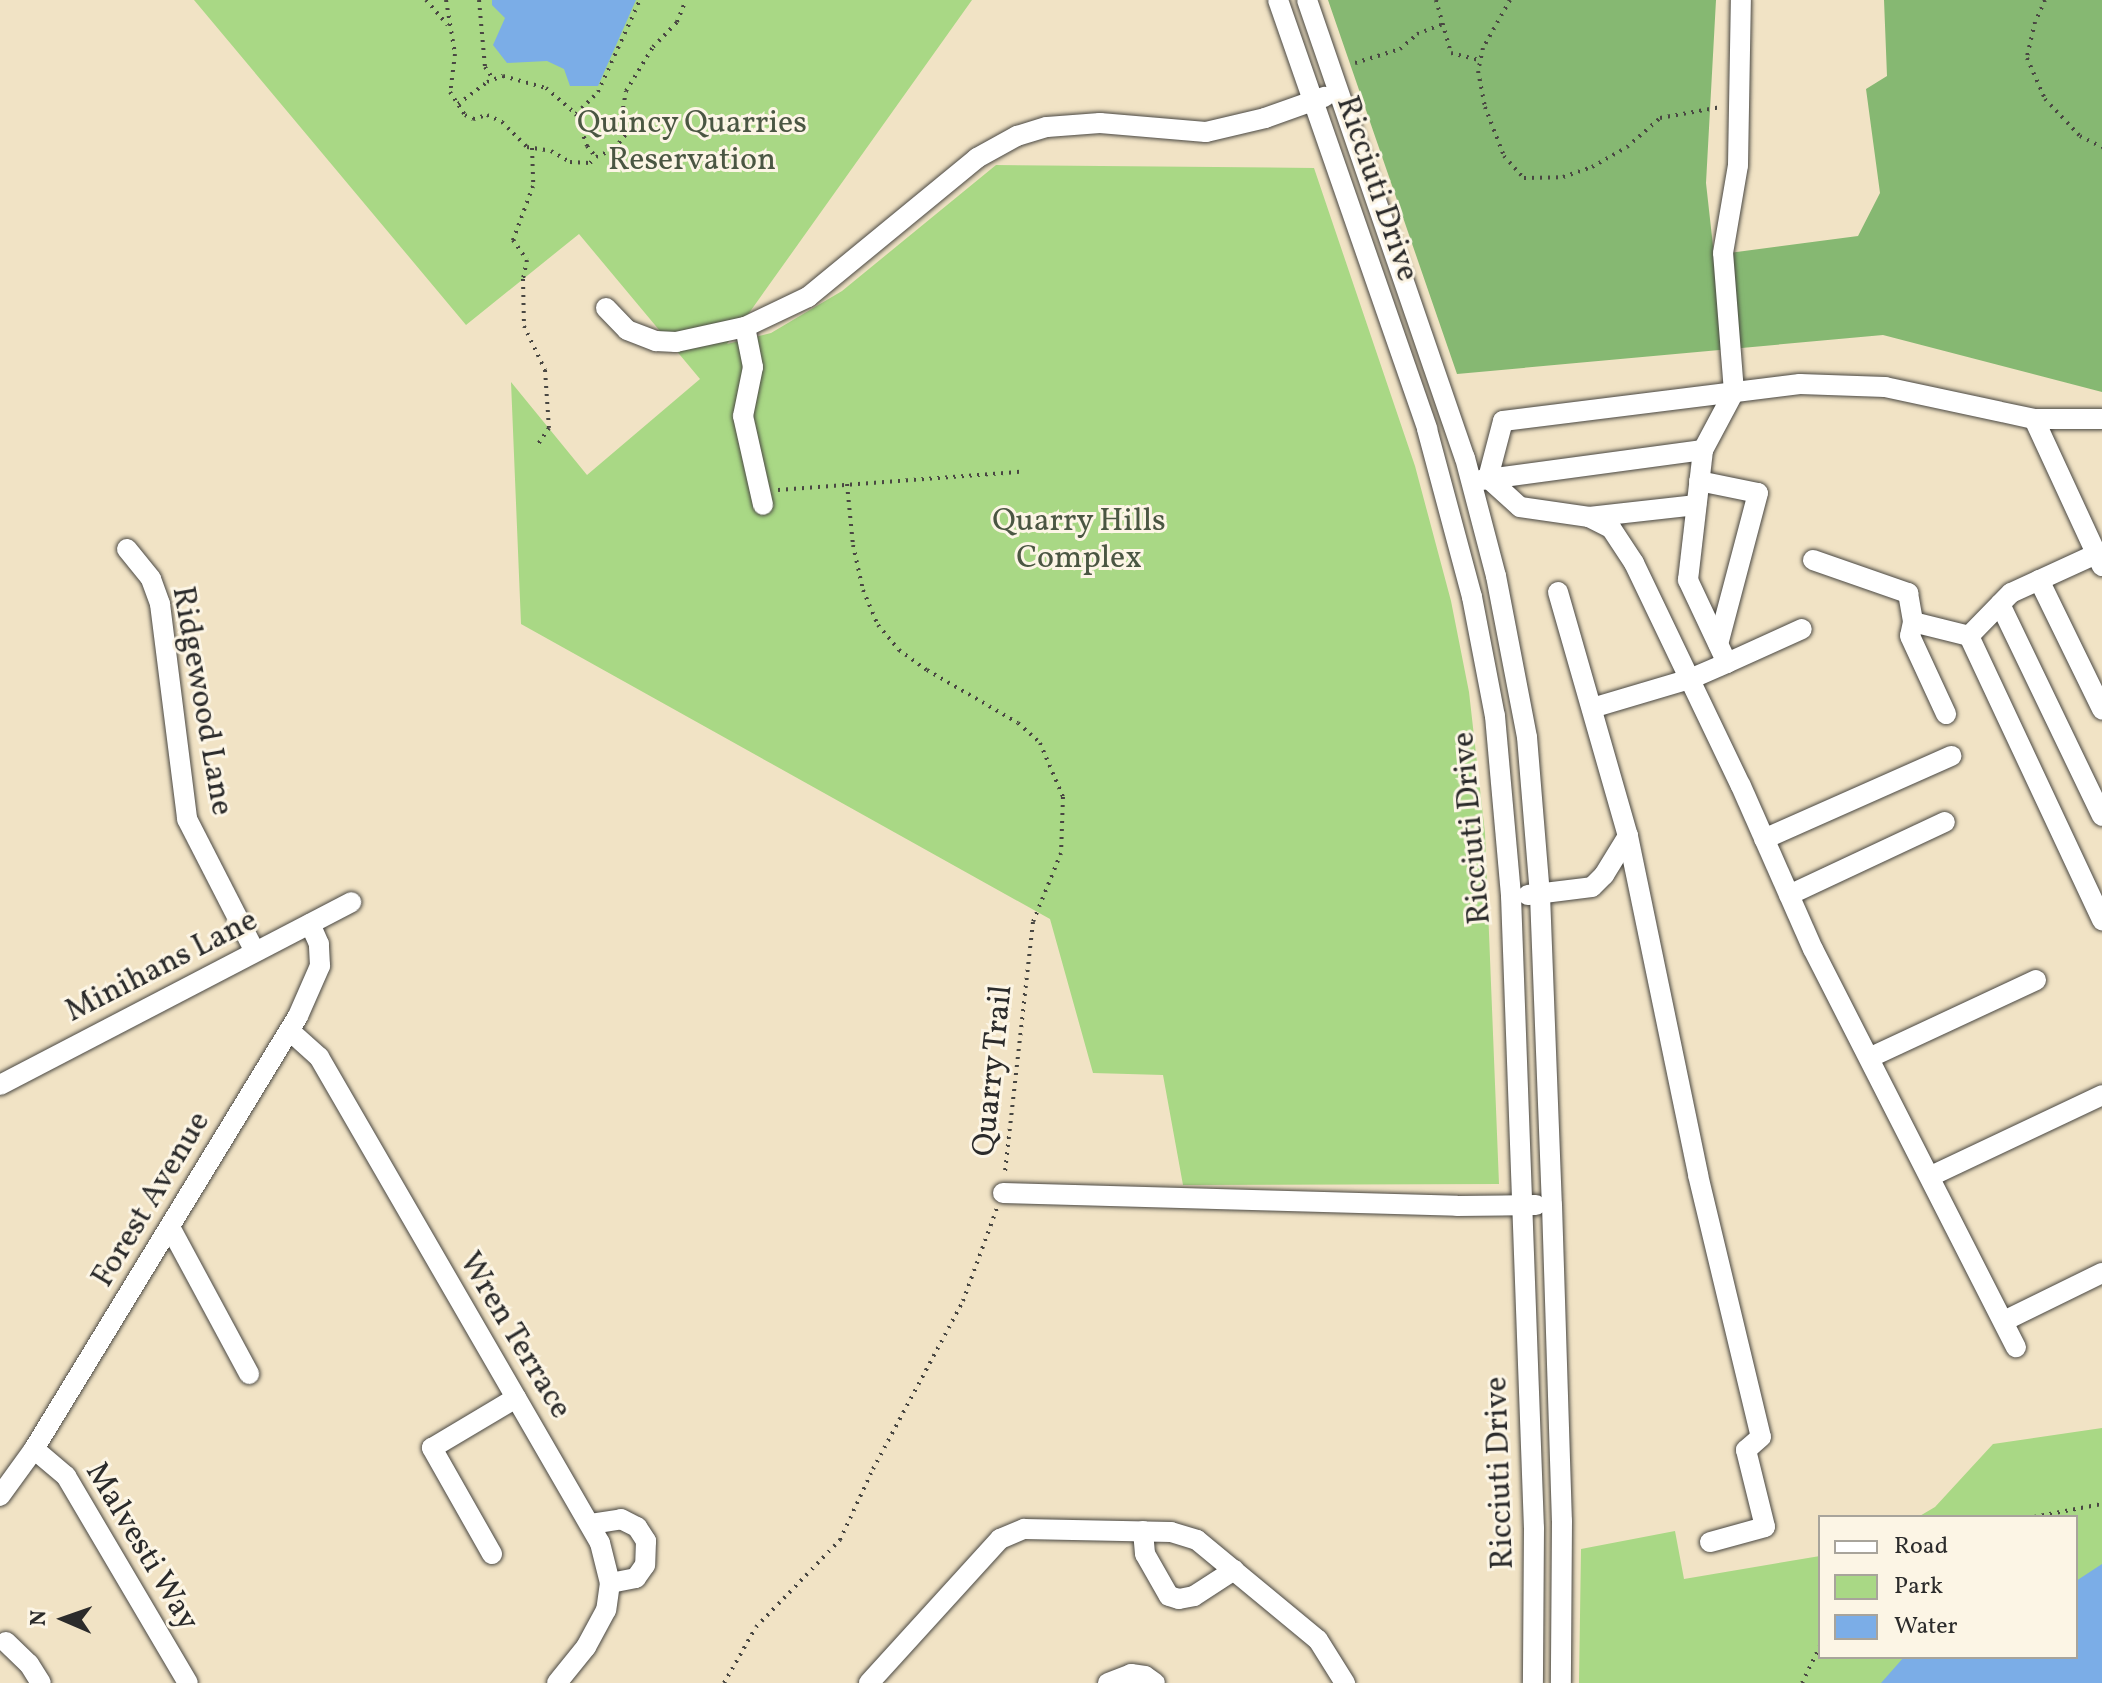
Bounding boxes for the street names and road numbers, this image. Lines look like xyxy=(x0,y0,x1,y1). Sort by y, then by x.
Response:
street label: Ricciuti Drive xyxy=(1326,91,1426,287)
street label: Ridgewood Lane xyxy=(162,584,240,818)
street label: Ricciuti Drive xyxy=(1445,730,1501,926)
street label: Minihans Lane xyxy=(60,902,264,1032)
street label: Quarry Trail xyxy=(966,983,1022,1159)
street label: Forest Avenue xyxy=(85,1105,219,1295)
street label: Wren Terrace xyxy=(449,1245,579,1427)
street label: Ricciuti Drive xyxy=(1478,1376,1524,1570)
street label: Malvesti Way xyxy=(76,1456,206,1638)

